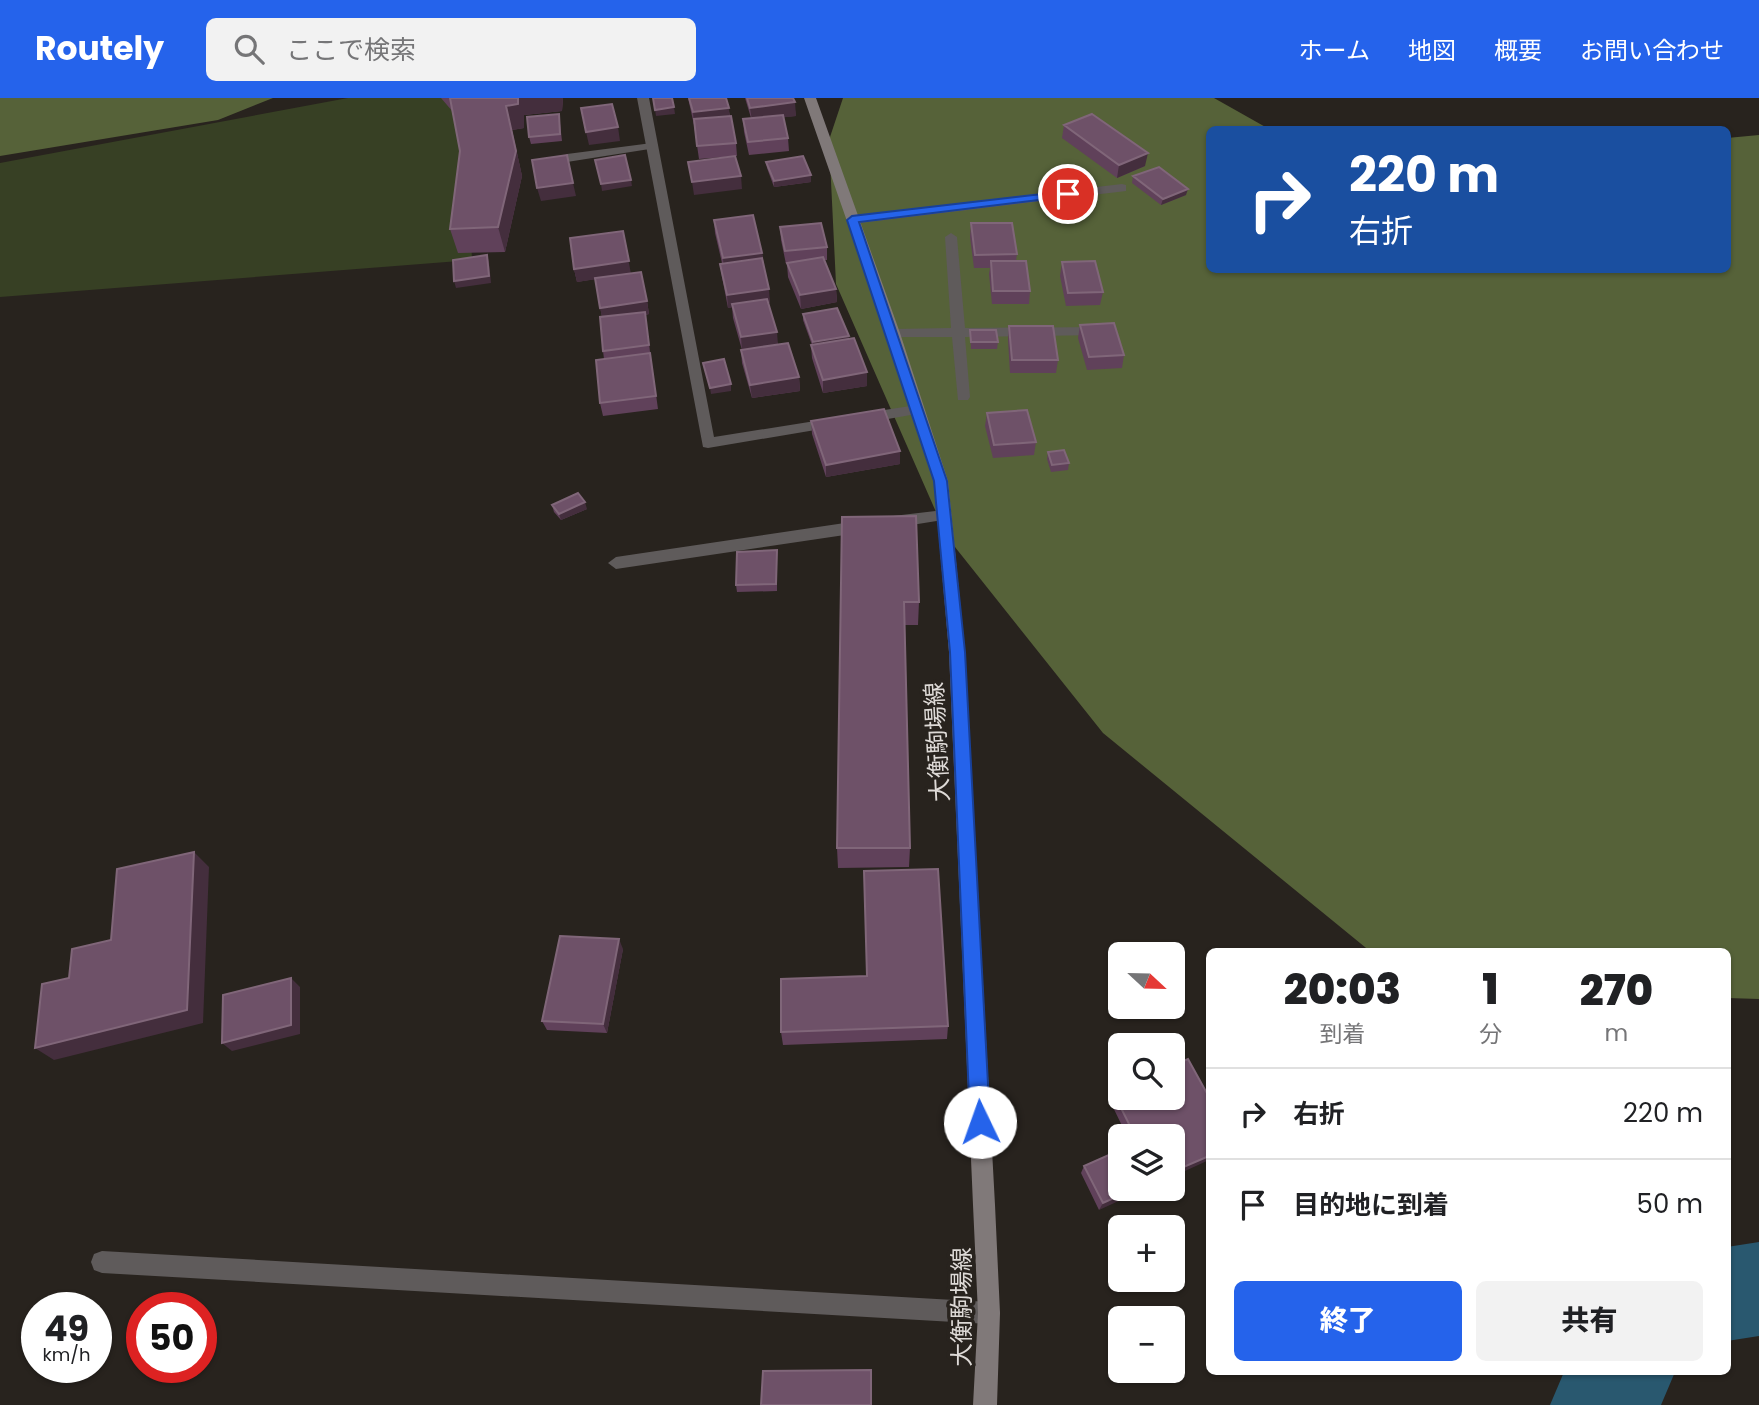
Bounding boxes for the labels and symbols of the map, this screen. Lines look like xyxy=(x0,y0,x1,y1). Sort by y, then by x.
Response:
pin xyxy=(1038,164,1098,224)
street label: 大衡駒場線 xyxy=(917,681,957,803)
north arrow xyxy=(1108,942,1185,1018)
position arrow xyxy=(943,1085,1017,1159)
street label: 大衡駒場線 xyxy=(945,1247,978,1367)
speed limit sign: 50 xyxy=(126,1292,217,1383)

